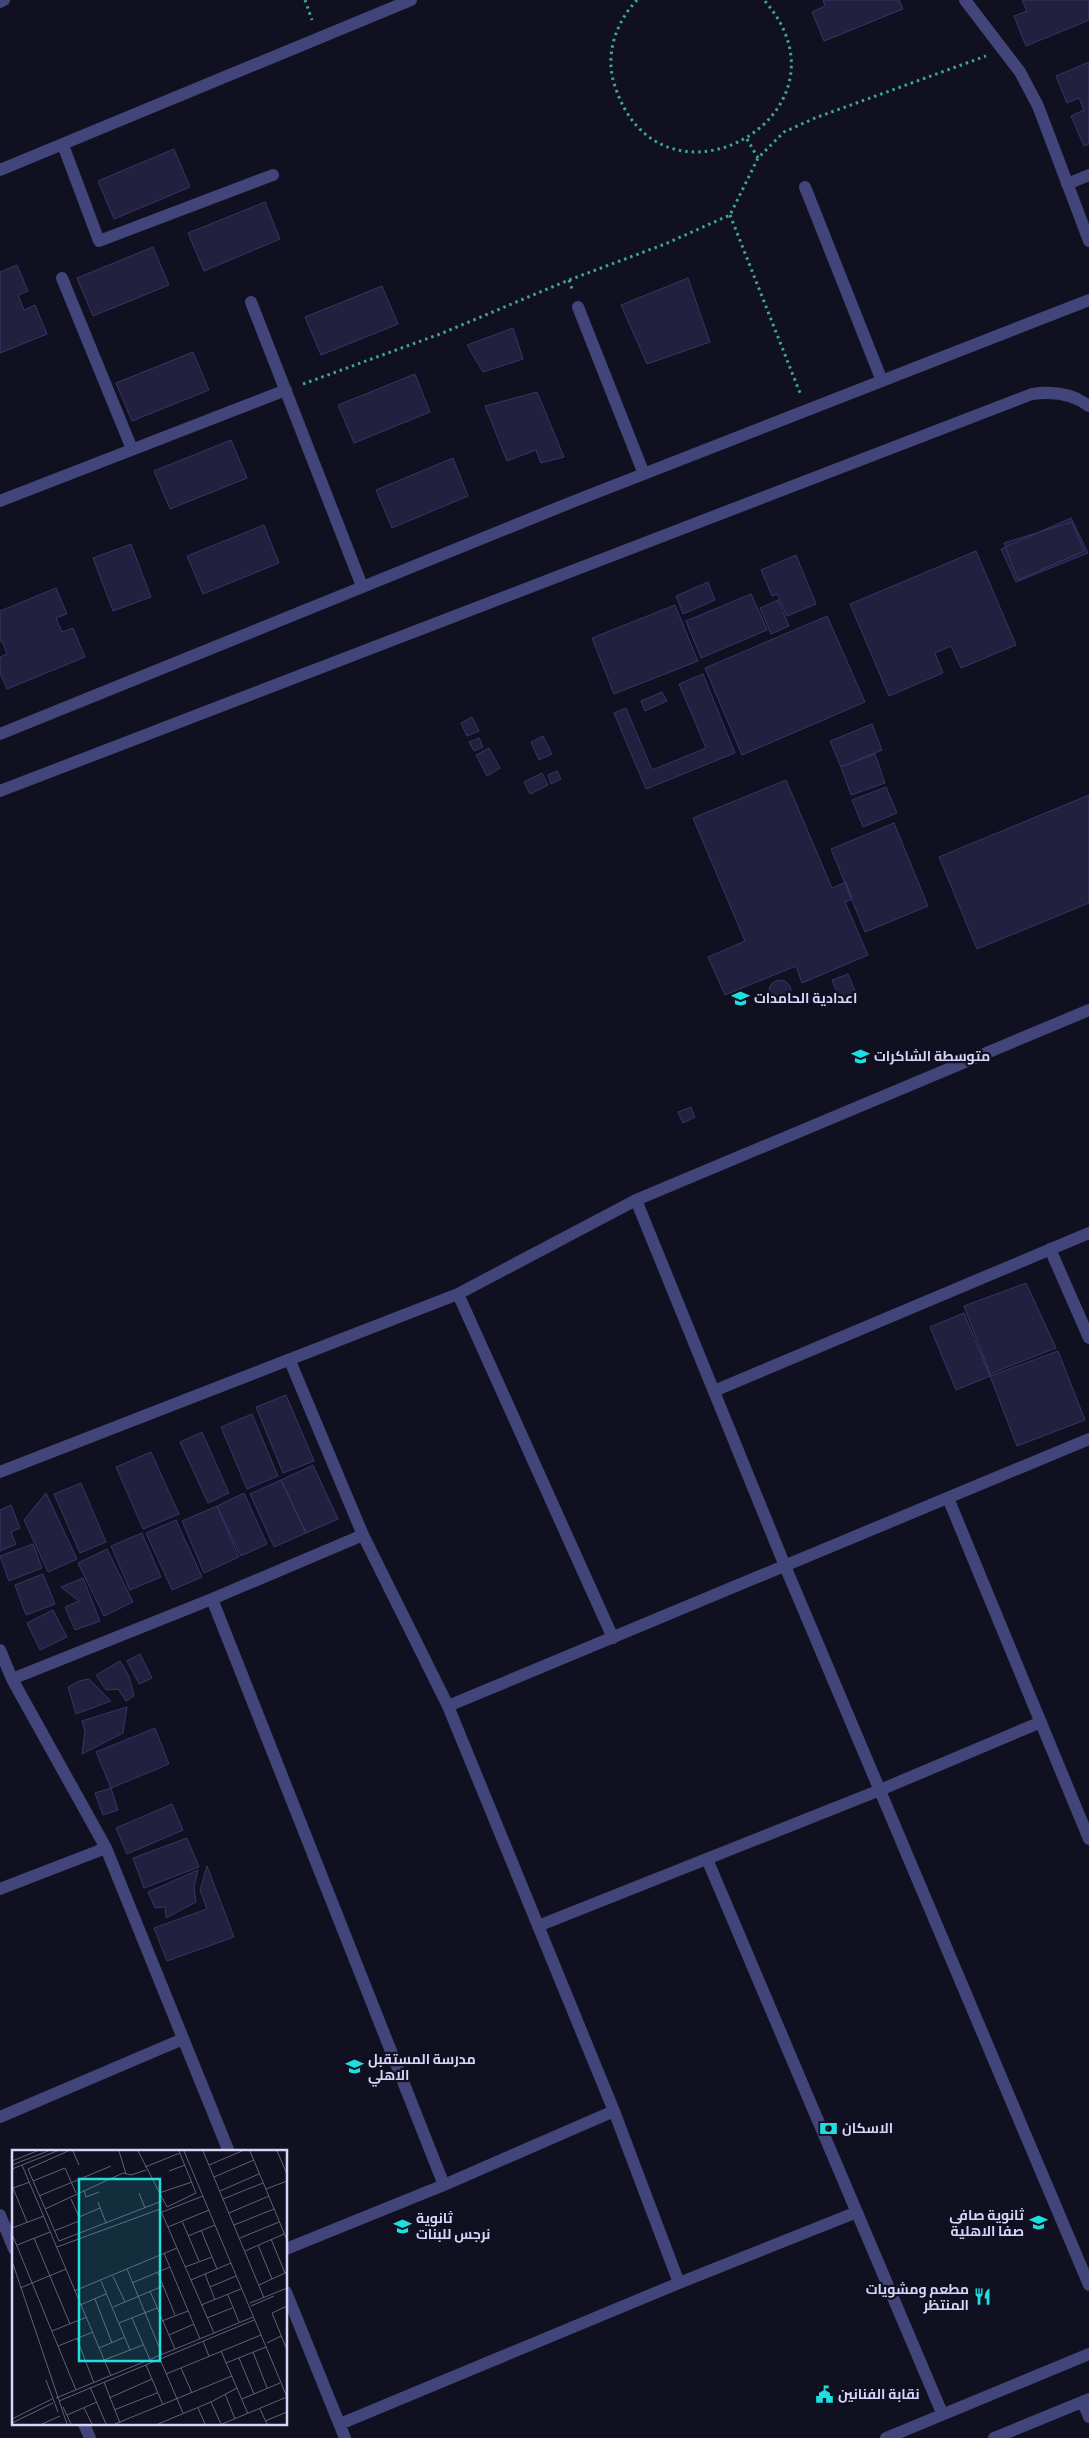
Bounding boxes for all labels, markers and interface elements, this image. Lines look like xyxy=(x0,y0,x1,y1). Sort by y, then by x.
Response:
school or university icon: اعدادية الحامدات xyxy=(730,988,750,1008)
place label: اعدادية الحامدات xyxy=(754,989,857,1006)
school or university icon: متوسطة الشاكرات xyxy=(850,1046,870,1066)
place label: متوسطة الشاكرات xyxy=(874,1047,990,1065)
place label: مدرسة المستقبل الاهلي xyxy=(368,2050,476,2087)
school or university icon: مدرسة المستقبل الاهلي xyxy=(344,2057,364,2077)
bank icon: الاسكان xyxy=(818,2118,838,2138)
place label: الاسكان xyxy=(842,2119,893,2136)
inset map xyxy=(12,2150,288,2426)
place label: ثانوية صافي صفا الاهلية xyxy=(949,2206,1025,2239)
place label: ثانوية نرجس للبنات xyxy=(416,2209,490,2243)
school or university icon: ثانوية صافي صفا الاهلية xyxy=(1028,2213,1048,2233)
school or university icon: ثانوية نرجس للبنات xyxy=(392,2216,412,2236)
place label: مطعم ومشويات المنتظر xyxy=(866,2280,969,2314)
restaurant icon: مطعم ومشويات المنتظر xyxy=(973,2287,993,2307)
public building icon: نقابة الفنانين xyxy=(814,2384,834,2404)
place label: نقابة الفنانين xyxy=(838,2385,920,2403)

